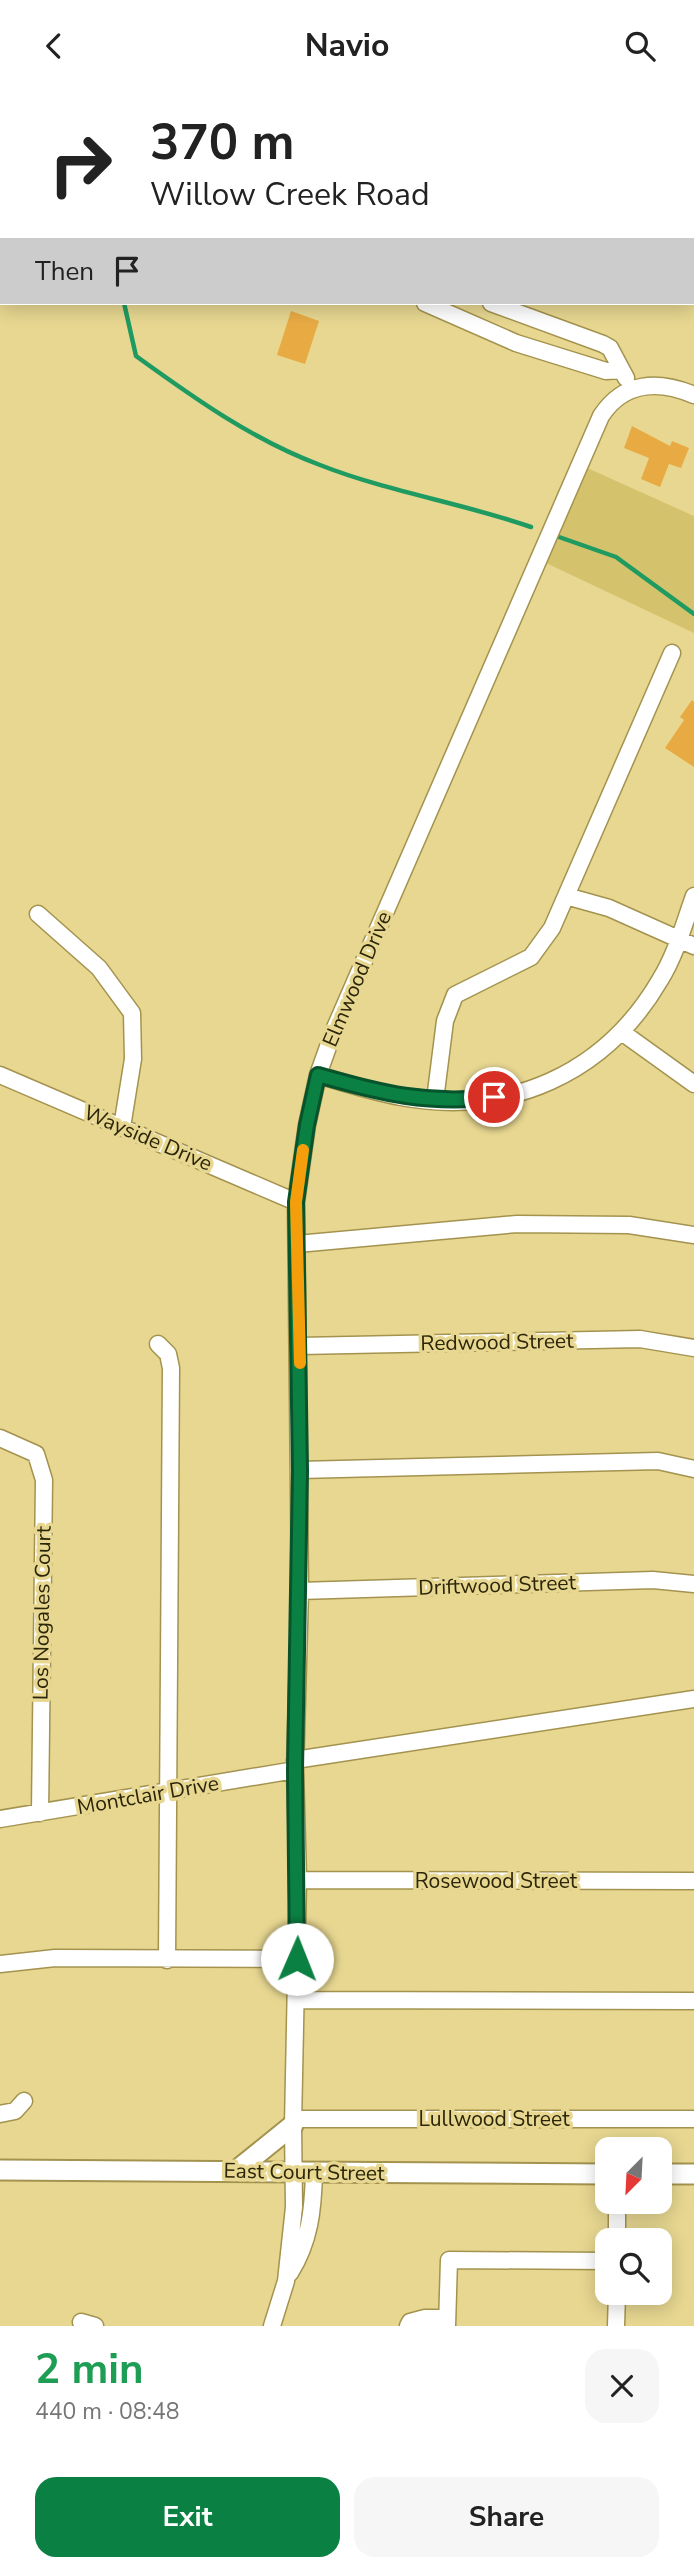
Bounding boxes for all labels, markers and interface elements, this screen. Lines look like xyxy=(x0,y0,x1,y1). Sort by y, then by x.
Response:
text: Navio xyxy=(305,24,389,67)
icon: back xyxy=(35,27,73,65)
icon: search xyxy=(621,27,659,65)
text: 370 m xyxy=(150,109,294,176)
icon: right xyxy=(35,119,126,210)
text: Willow Creek Road xyxy=(150,173,430,216)
icon: arrive xyxy=(108,252,146,290)
text: Then xyxy=(35,254,94,289)
street label: Elmwood Drive xyxy=(316,907,398,1051)
pin xyxy=(464,1067,524,1127)
icon: arrive xyxy=(475,1078,513,1116)
street label: Wayside Drive xyxy=(79,1098,217,1178)
street label: Redwood Street xyxy=(420,1327,574,1357)
street label: Los Nogales Court xyxy=(26,1525,58,1700)
street label: Driftwood Street xyxy=(418,1568,577,1602)
street label: Montclair Drive xyxy=(75,1769,221,1821)
street label: Rosewood Street xyxy=(415,1867,578,1895)
position arrow xyxy=(260,1922,334,1996)
street label: Lullwood Street xyxy=(419,2105,570,2133)
north arrow xyxy=(595,2137,672,2214)
map controls xyxy=(595,2137,672,2305)
street label: East Court Street xyxy=(223,2157,385,2187)
button: search xyxy=(595,2228,672,2305)
text: 2 min xyxy=(35,2341,144,2398)
button: close xyxy=(585,2349,659,2423)
text: 440 m · 08:48 xyxy=(35,2396,180,2427)
button: Exit xyxy=(35,2477,340,2557)
button: Share xyxy=(354,2477,659,2557)

